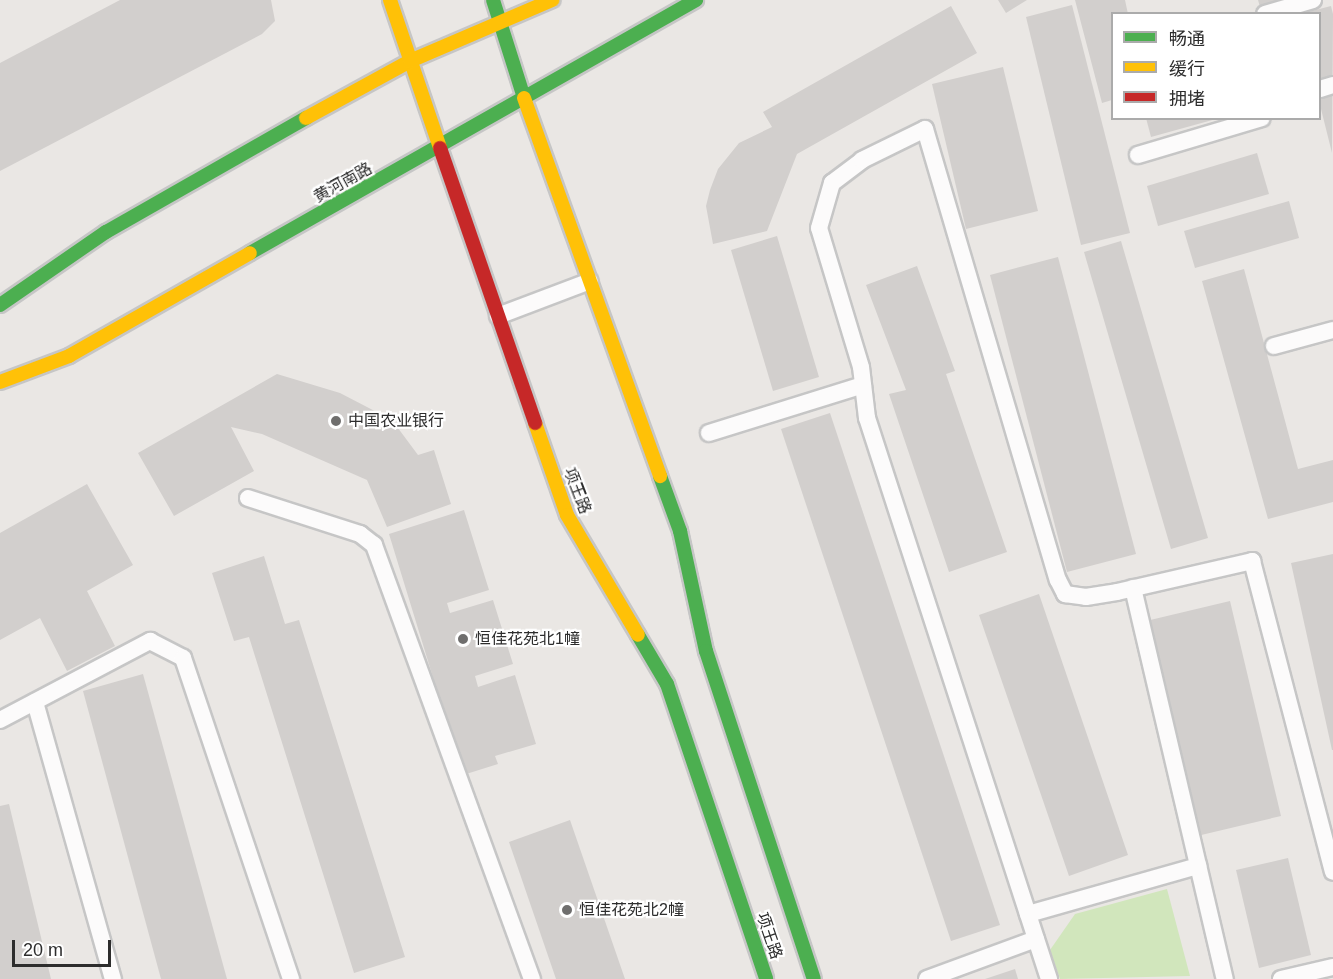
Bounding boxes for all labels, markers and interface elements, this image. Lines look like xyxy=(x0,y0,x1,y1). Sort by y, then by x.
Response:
legend xyxy=(1111,12,1321,120)
text: 畅通 xyxy=(1169,29,1205,49)
text: 缓行 xyxy=(1169,59,1205,79)
text: 拥堵 xyxy=(1169,89,1205,109)
street label: 黄河南路 xyxy=(310,159,376,207)
place label: 中国农业银行 xyxy=(348,411,444,431)
marker: 中国农业银行 xyxy=(329,414,343,428)
street label: 项王路 xyxy=(559,465,595,517)
place label: 恒佳花苑北1幢 xyxy=(475,629,580,649)
marker: 恒佳花苑北1幢 xyxy=(456,632,470,646)
place label: 恒佳花苑北2幢 xyxy=(579,900,684,920)
marker: 恒佳花苑北2幢 xyxy=(560,903,574,917)
street label: 项王路 xyxy=(752,910,786,962)
scale bar xyxy=(15,928,114,966)
text: 20 m xyxy=(23,940,63,960)

